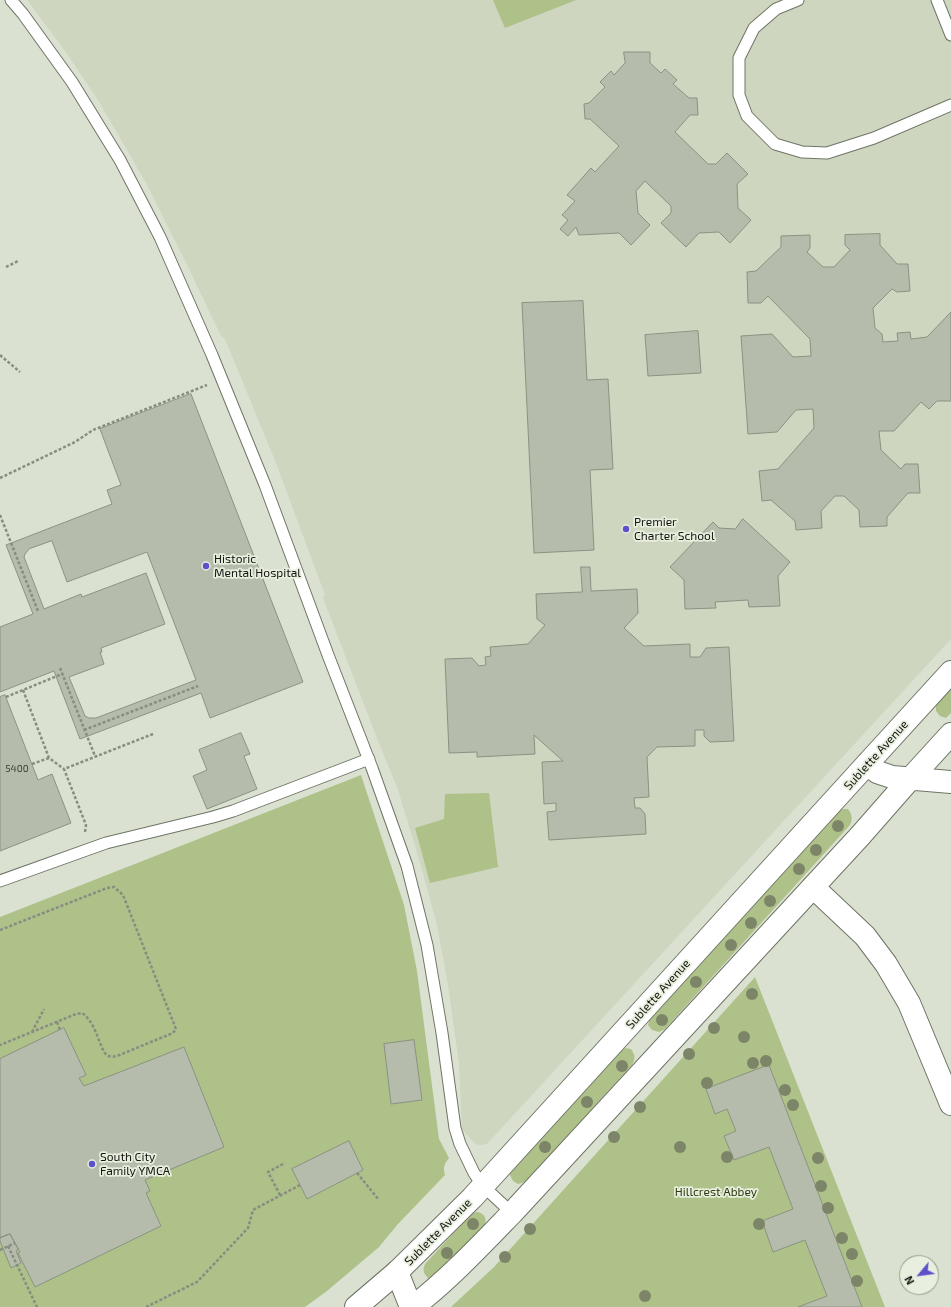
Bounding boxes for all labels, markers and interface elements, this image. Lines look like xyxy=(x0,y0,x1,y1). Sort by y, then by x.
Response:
place label: Premier Charter School xyxy=(634,515,714,543)
marker: Premier Charter School xyxy=(621,524,631,534)
place label: Historic Mental Hospital xyxy=(214,552,301,580)
marker: Historic Mental Hospital xyxy=(201,561,211,571)
street label: Sublette Avenue xyxy=(841,717,911,793)
house number: 5400 xyxy=(5,763,29,775)
street label: Sublette Avenue xyxy=(623,956,693,1032)
place label: South City Family YMCA xyxy=(100,1150,170,1178)
marker: South City Family YMCA xyxy=(87,1159,97,1169)
park label: Hillcrest Abbey xyxy=(675,1185,757,1199)
street label: Sublette Avenue xyxy=(401,1195,475,1269)
north arrow xyxy=(899,1255,939,1295)
text: N xyxy=(901,1274,917,1287)

